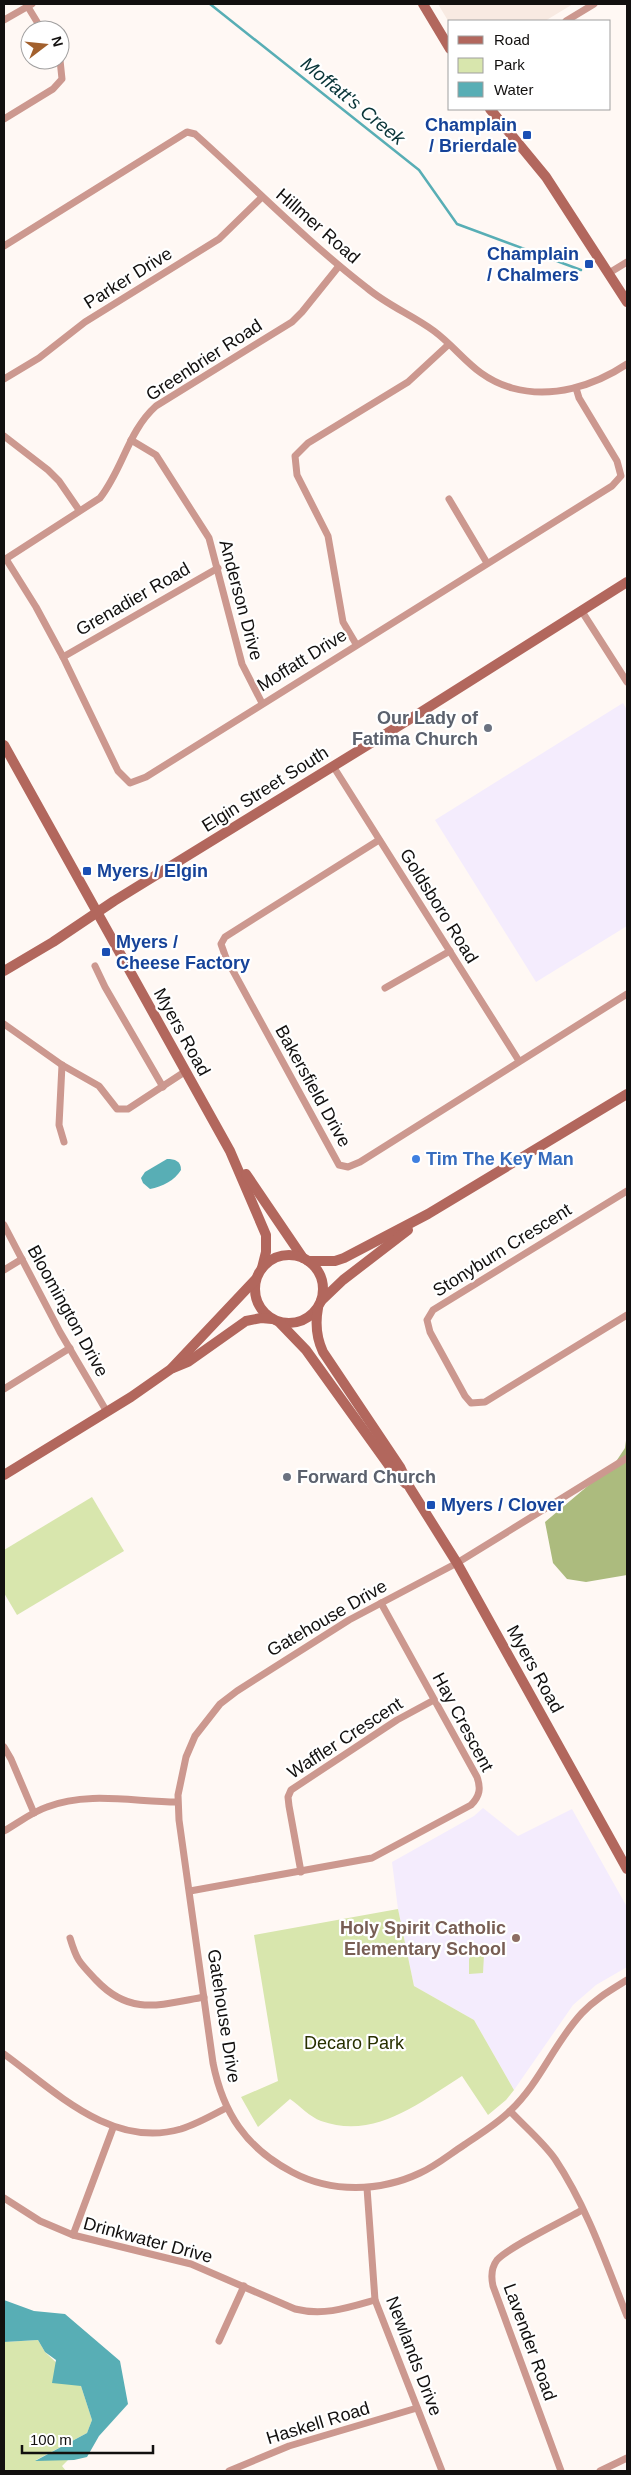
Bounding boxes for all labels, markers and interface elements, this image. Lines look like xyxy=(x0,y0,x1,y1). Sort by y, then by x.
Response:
north arrow xyxy=(20,20,70,70)
legend xyxy=(448,20,611,110)
text: Road xyxy=(494,31,530,48)
text: N xyxy=(48,34,67,48)
water label: Moffatt's Creek xyxy=(297,53,410,150)
text: Park xyxy=(494,56,525,73)
text: Water xyxy=(494,81,533,98)
place label: Champlain / Brierdale xyxy=(425,115,517,156)
marker: Champlain / Brierdale xyxy=(521,129,533,141)
street label: Hillmer Road xyxy=(272,184,364,268)
street label: Parker Drive xyxy=(80,243,176,313)
place label: Champlain / Chalmers xyxy=(487,244,579,285)
marker: Champlain / Chalmers xyxy=(583,258,595,270)
street label: Greenbrier Road xyxy=(142,315,266,405)
street label: Anderson Drive xyxy=(215,537,267,663)
street label: Grenadier Road xyxy=(73,558,193,640)
street label: Moffatt Drive xyxy=(254,625,350,695)
place label: Our Lady of Fatima Church xyxy=(352,708,479,749)
marker: Our Lady of Fatima Church xyxy=(482,722,494,734)
street label: Elgin Street South xyxy=(198,742,332,836)
street label: Goldsboro Road xyxy=(396,845,482,967)
place label: Myers / Elgin xyxy=(97,861,208,881)
marker: Myers / Elgin xyxy=(81,865,93,877)
place label: Myers / Cheese Factory xyxy=(116,932,250,973)
marker: Myers / Cheese Factory xyxy=(100,946,112,958)
street label: Myers Road xyxy=(150,985,214,1079)
street label: Bakersfield Drive xyxy=(271,1022,355,1150)
place label: Tim The Key Man xyxy=(426,1149,574,1169)
marker: Tim The Key Man xyxy=(410,1153,422,1165)
street label: Stonyburn Crescent xyxy=(429,1199,575,1301)
street label: Bloomington Drive xyxy=(24,1242,112,1380)
place label: Forward Church xyxy=(297,1467,436,1487)
marker: Forward Church xyxy=(281,1471,293,1483)
place label: Myers / Clover xyxy=(441,1495,564,1515)
marker: Myers / Clover xyxy=(425,1499,437,1511)
street label: Gatehouse Drive xyxy=(264,1576,390,1660)
street label: Myers Road xyxy=(503,1622,567,1716)
street label: Hay Crescent xyxy=(429,1669,497,1775)
street label: Waffler Crescent xyxy=(284,1693,406,1783)
place label: Holy Spirit Catholic Elementary School xyxy=(340,1918,506,1959)
marker: Holy Spirit Catholic Elementary School xyxy=(510,1932,522,1944)
street label: Gatehouse Drive xyxy=(204,1948,244,2084)
park label: Decaro Park xyxy=(304,2033,405,2053)
street label: Drinkwater Drive xyxy=(81,2213,215,2267)
street label: Lavender Road xyxy=(500,2281,560,2403)
street label: Newlands Drive xyxy=(382,2294,446,2418)
street label: Haskell Road xyxy=(264,2398,372,2448)
scale bar xyxy=(22,2422,154,2454)
text: 100 m xyxy=(30,2431,72,2448)

